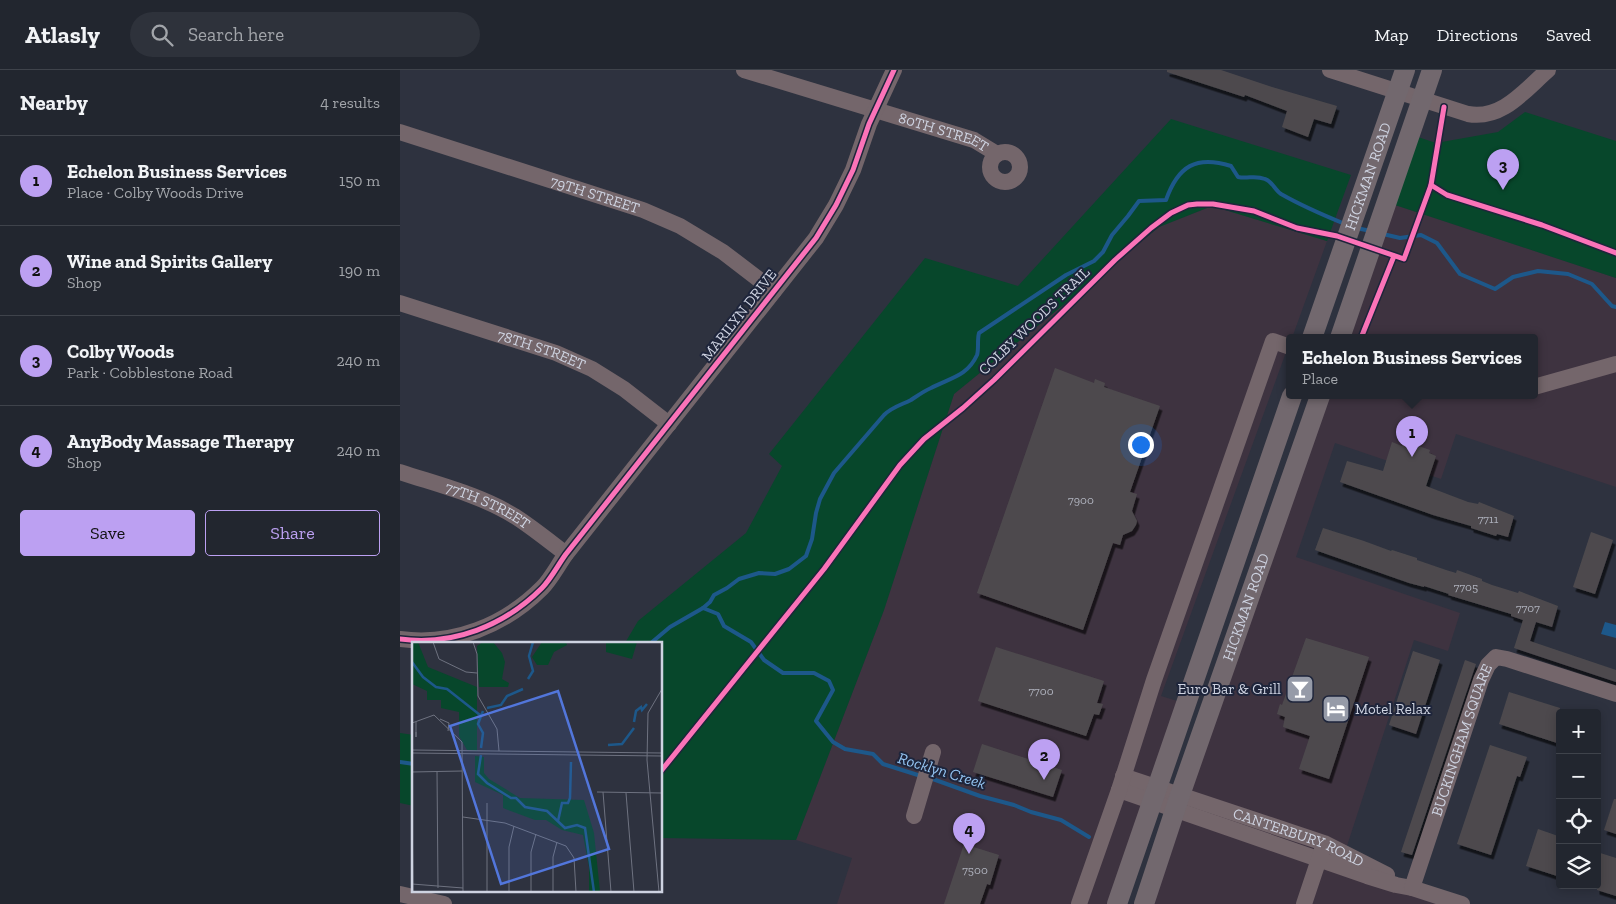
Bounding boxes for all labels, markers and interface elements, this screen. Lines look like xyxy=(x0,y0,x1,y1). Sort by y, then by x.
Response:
search box xyxy=(130,12,480,57)
text: Atlasly xyxy=(25,20,100,49)
icon: search xyxy=(148,21,176,49)
text: Search here xyxy=(188,23,284,46)
text: Map xyxy=(1374,24,1409,46)
text: Directions xyxy=(1437,24,1518,46)
text: Saved xyxy=(1546,24,1591,46)
text: Nearby xyxy=(20,90,88,115)
text: 4 results xyxy=(320,93,380,112)
street label: 80TH STREET xyxy=(896,109,992,156)
street label: HICKMAN ROAD xyxy=(1341,120,1395,233)
pin: 3 xyxy=(1487,149,1519,190)
text: Echelon Business Services xyxy=(67,160,287,183)
text: 1 xyxy=(33,171,39,190)
text: 150 m xyxy=(339,171,380,190)
street label: 79TH STREET xyxy=(548,172,642,217)
text: Place · Colby Woods Drive xyxy=(67,183,244,202)
text: Wine and Spirits Gallery xyxy=(67,250,272,273)
text: 2 xyxy=(32,261,40,280)
text: 190 m xyxy=(339,261,380,280)
street label: COLBY WOODS TRAIL xyxy=(975,263,1093,379)
street label: MARILYN DRIVE xyxy=(698,266,780,364)
text: Shop xyxy=(67,273,102,292)
street label: 78TH STREET xyxy=(495,326,588,374)
popup xyxy=(1286,334,1538,399)
text: Colby Woods xyxy=(67,340,174,363)
text: Echelon Business Services xyxy=(1302,346,1522,369)
text: 3 xyxy=(32,351,40,370)
text: 240 m xyxy=(336,351,380,370)
text: Park · Cobblestone Road xyxy=(67,363,233,382)
text: Place xyxy=(1302,369,1338,388)
pin: 1 xyxy=(1396,416,1428,457)
text: AnyBody Massage Therapy xyxy=(67,430,294,453)
your location xyxy=(1128,432,1154,458)
text: 4 xyxy=(31,441,41,460)
text: 240 m xyxy=(336,441,380,460)
text: Shop xyxy=(67,453,102,472)
street label: 77TH STREET xyxy=(443,478,534,533)
house number: 7900 xyxy=(1068,493,1094,507)
button: Save xyxy=(20,510,195,556)
button: Share xyxy=(205,510,380,556)
house number: 7711 xyxy=(1478,512,1499,526)
street label: HICKMAN ROAD xyxy=(1219,551,1273,663)
house number: 7705 xyxy=(1454,580,1478,594)
house number: 7707 xyxy=(1516,601,1540,615)
inset map xyxy=(412,642,662,892)
street label: BUCKINGHAM SQUARE xyxy=(1427,661,1496,819)
bar icon: Euro Bar & Grill xyxy=(1285,674,1315,704)
place label: Euro Bar & Grill xyxy=(1177,680,1281,698)
house number: 7700 xyxy=(1028,684,1054,698)
hotel icon: Motel Relax xyxy=(1321,694,1351,724)
place label: Motel Relax xyxy=(1355,700,1431,718)
map controls xyxy=(1556,709,1601,889)
button: + xyxy=(1556,709,1601,754)
pin: 2 xyxy=(1028,739,1060,780)
water label: Rocklyn Creek xyxy=(896,748,988,793)
button: − xyxy=(1556,754,1601,799)
button: locate xyxy=(1556,799,1601,844)
street label: CANTERBURY ROAD xyxy=(1231,804,1367,871)
pin: 4 xyxy=(953,813,985,854)
button: layers xyxy=(1556,844,1601,889)
house number: 7500 xyxy=(962,863,988,877)

